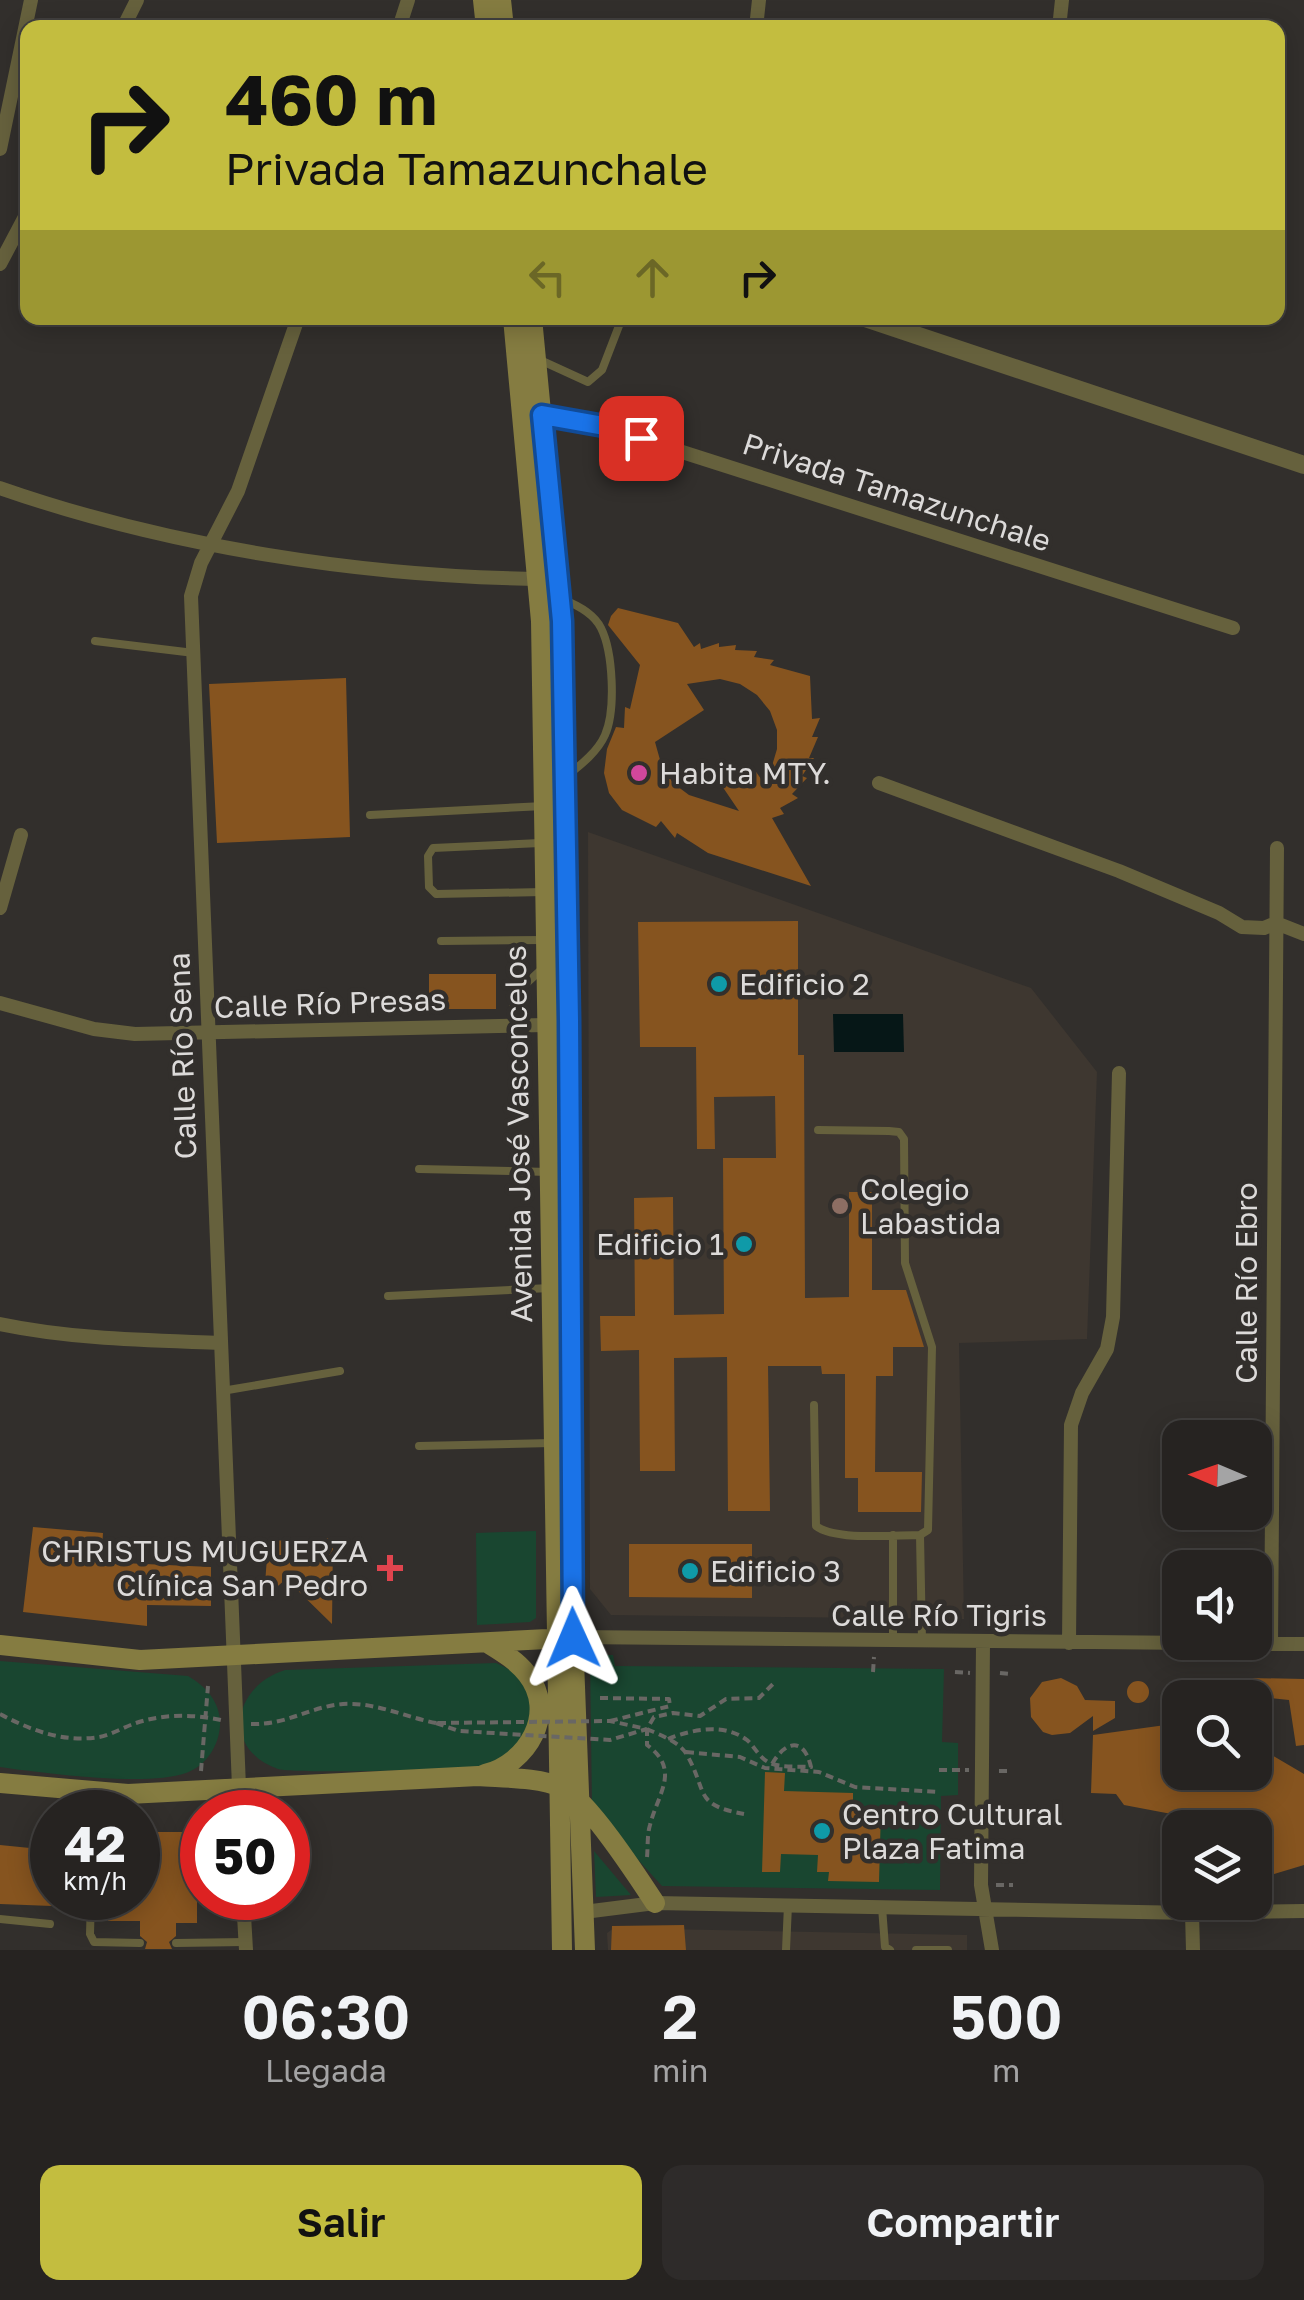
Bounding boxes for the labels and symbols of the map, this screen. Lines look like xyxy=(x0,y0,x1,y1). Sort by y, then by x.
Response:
pin xyxy=(599,396,684,481)
street label: Privada Tamazunchale xyxy=(738,425,1056,559)
place label: Habita MTY. xyxy=(659,755,831,791)
marker: Habita MTY. xyxy=(628,762,650,784)
street label: Avenida José Vasconcelos xyxy=(497,945,539,1323)
street label: Calle Río Sena xyxy=(160,952,204,1160)
place label: Edificio 2 xyxy=(739,966,870,1002)
marker: Edificio 2 xyxy=(708,973,730,995)
street label: Calle Río Presas xyxy=(213,981,447,1025)
place label: Colegio Labastida xyxy=(860,1171,1001,1241)
street label: Calle Río Ebro xyxy=(1228,1182,1264,1384)
marker: Colegio Labastida xyxy=(829,1195,851,1217)
place label: Edificio 1 xyxy=(596,1226,724,1262)
marker: Edificio 1 xyxy=(733,1233,755,1255)
north arrow xyxy=(1162,1420,1272,1530)
place label: CHRISTUS MUGUERZA Clínica San Pedro xyxy=(41,1533,368,1603)
place label: Edificio 3 xyxy=(710,1553,841,1589)
marker: CHRISTUS MUGUERZA Clínica San Pedro xyxy=(377,1555,403,1581)
marker: Edificio 3 xyxy=(679,1560,701,1582)
position arrow xyxy=(521,1586,625,1690)
street label: Calle Río Tigris xyxy=(831,1597,1047,1633)
speed limit sign: 50 xyxy=(180,1790,310,1920)
place label: Centro Cultural Plaza Fatima xyxy=(842,1796,1063,1866)
marker: Centro Cultural Plaza Fatima xyxy=(811,1820,833,1842)

